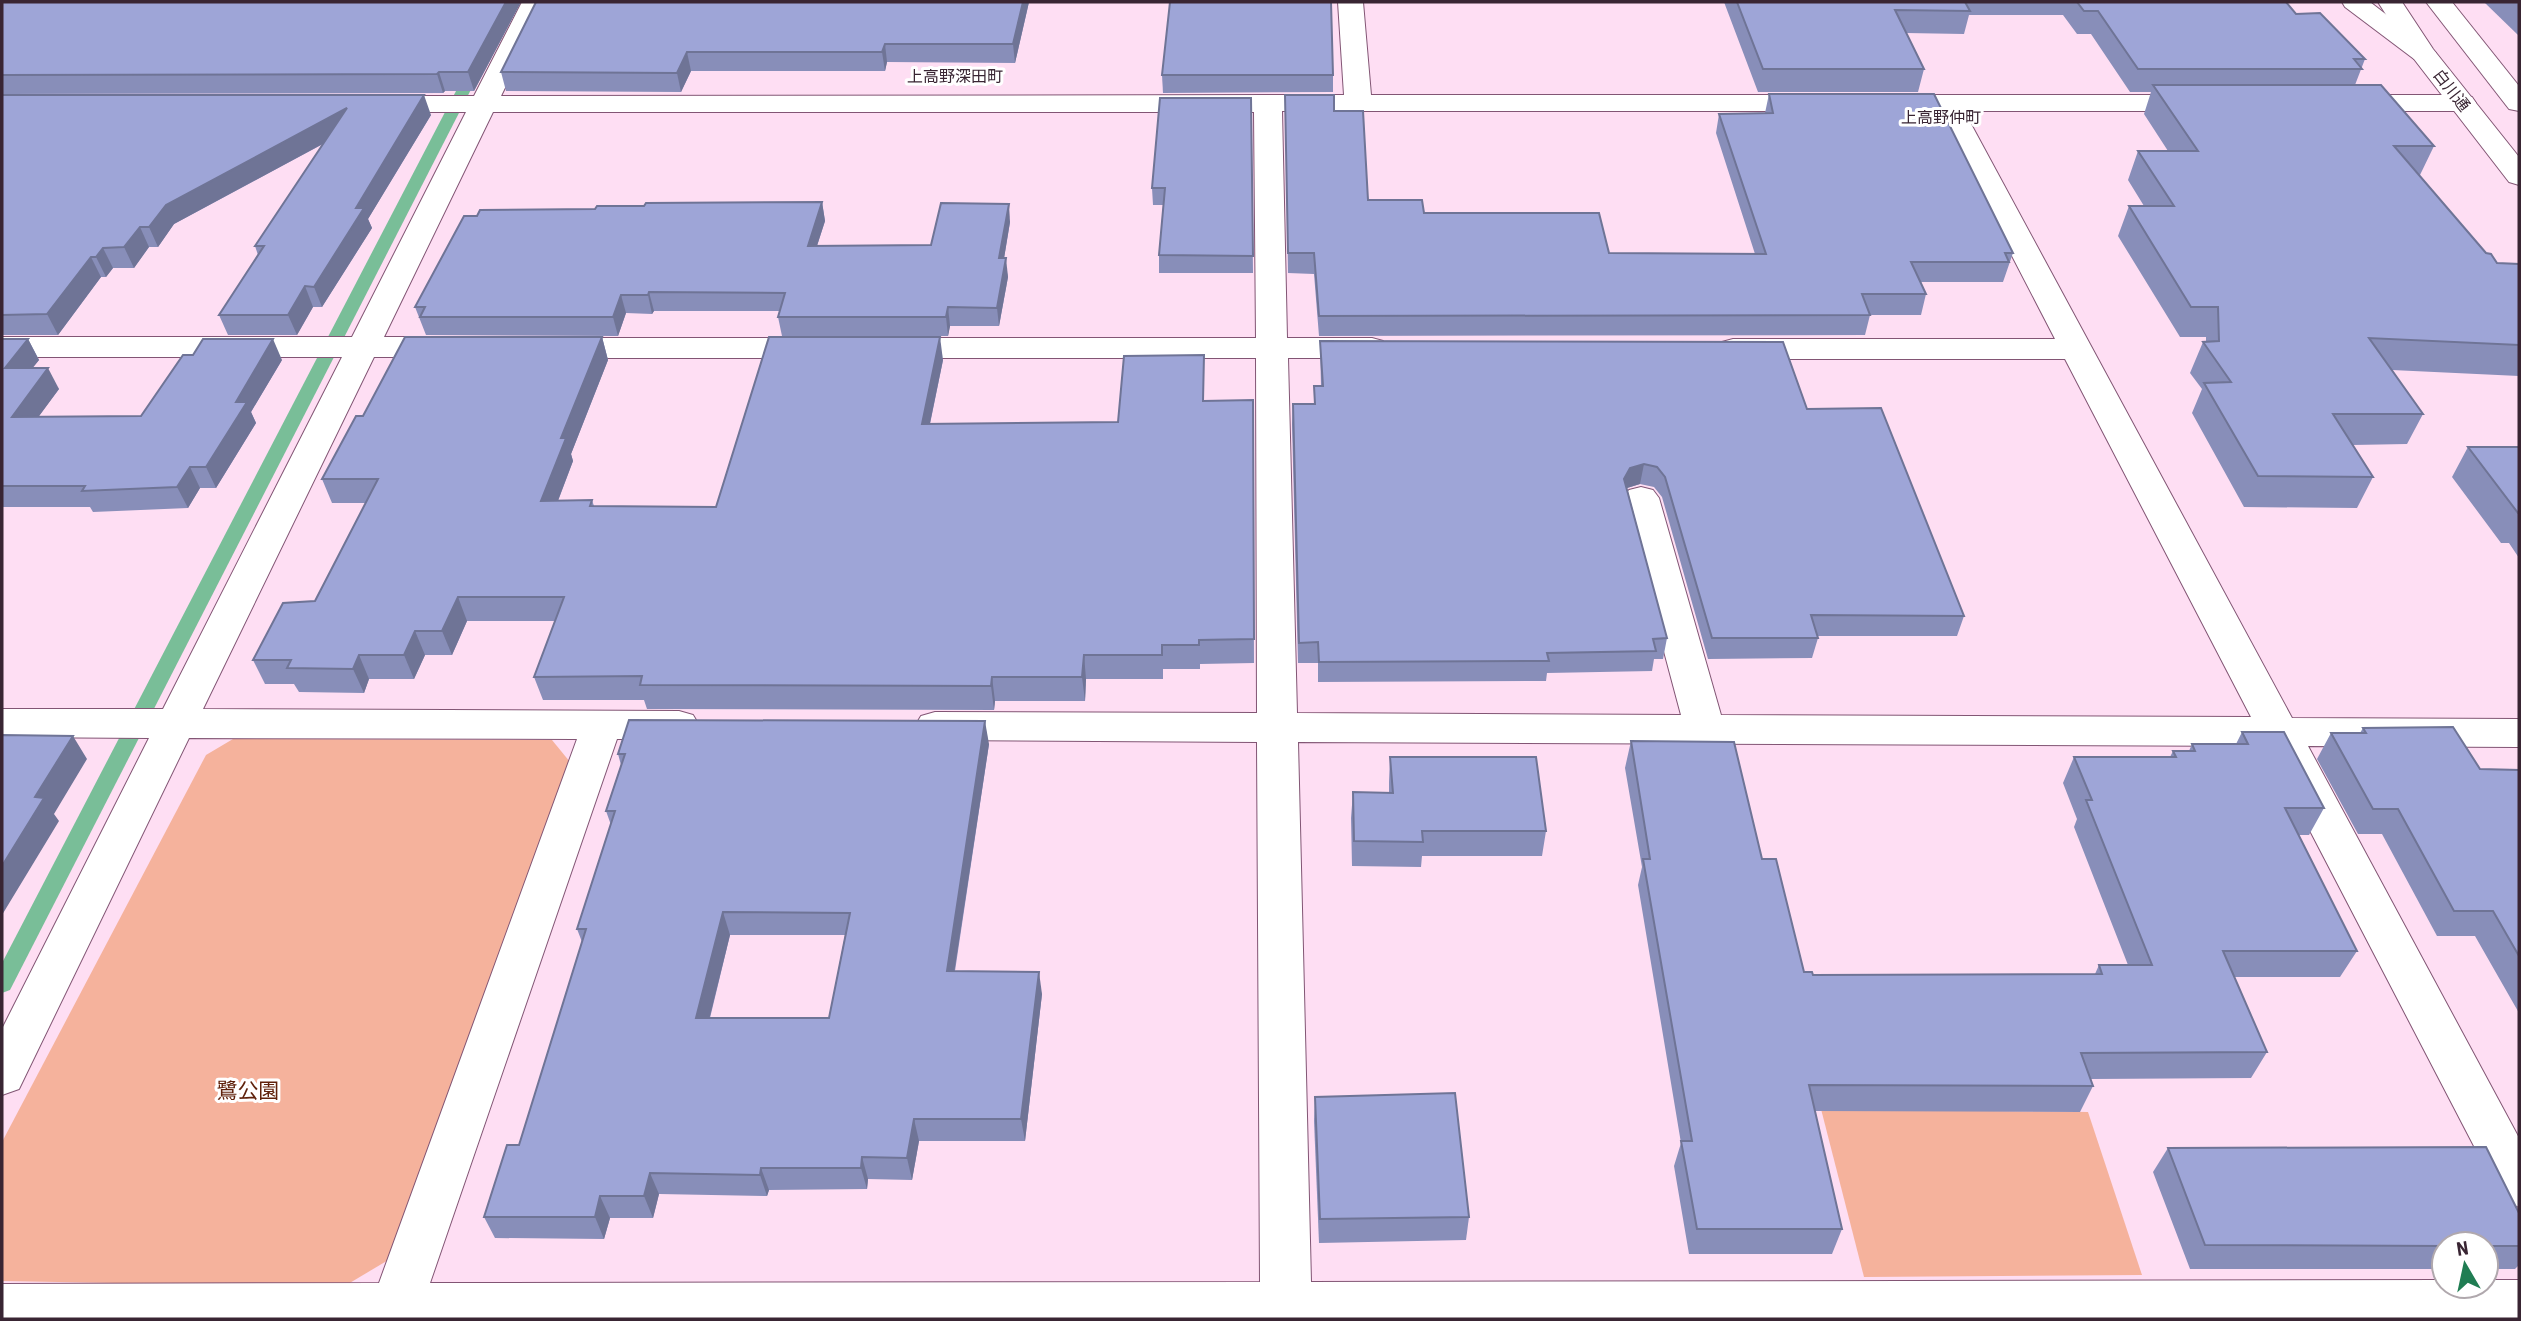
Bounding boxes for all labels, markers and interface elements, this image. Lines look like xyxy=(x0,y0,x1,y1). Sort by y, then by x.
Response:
street label: 白川通 xyxy=(2429,66,2474,115)
district label: 上高野深田町 xyxy=(907,67,1003,86)
district label: 上高野仲町 xyxy=(1901,108,1981,127)
park label: 鷺公園 xyxy=(217,1079,280,1103)
north arrow xyxy=(2430,1230,2500,1300)
text: N xyxy=(2455,1236,2470,1261)

